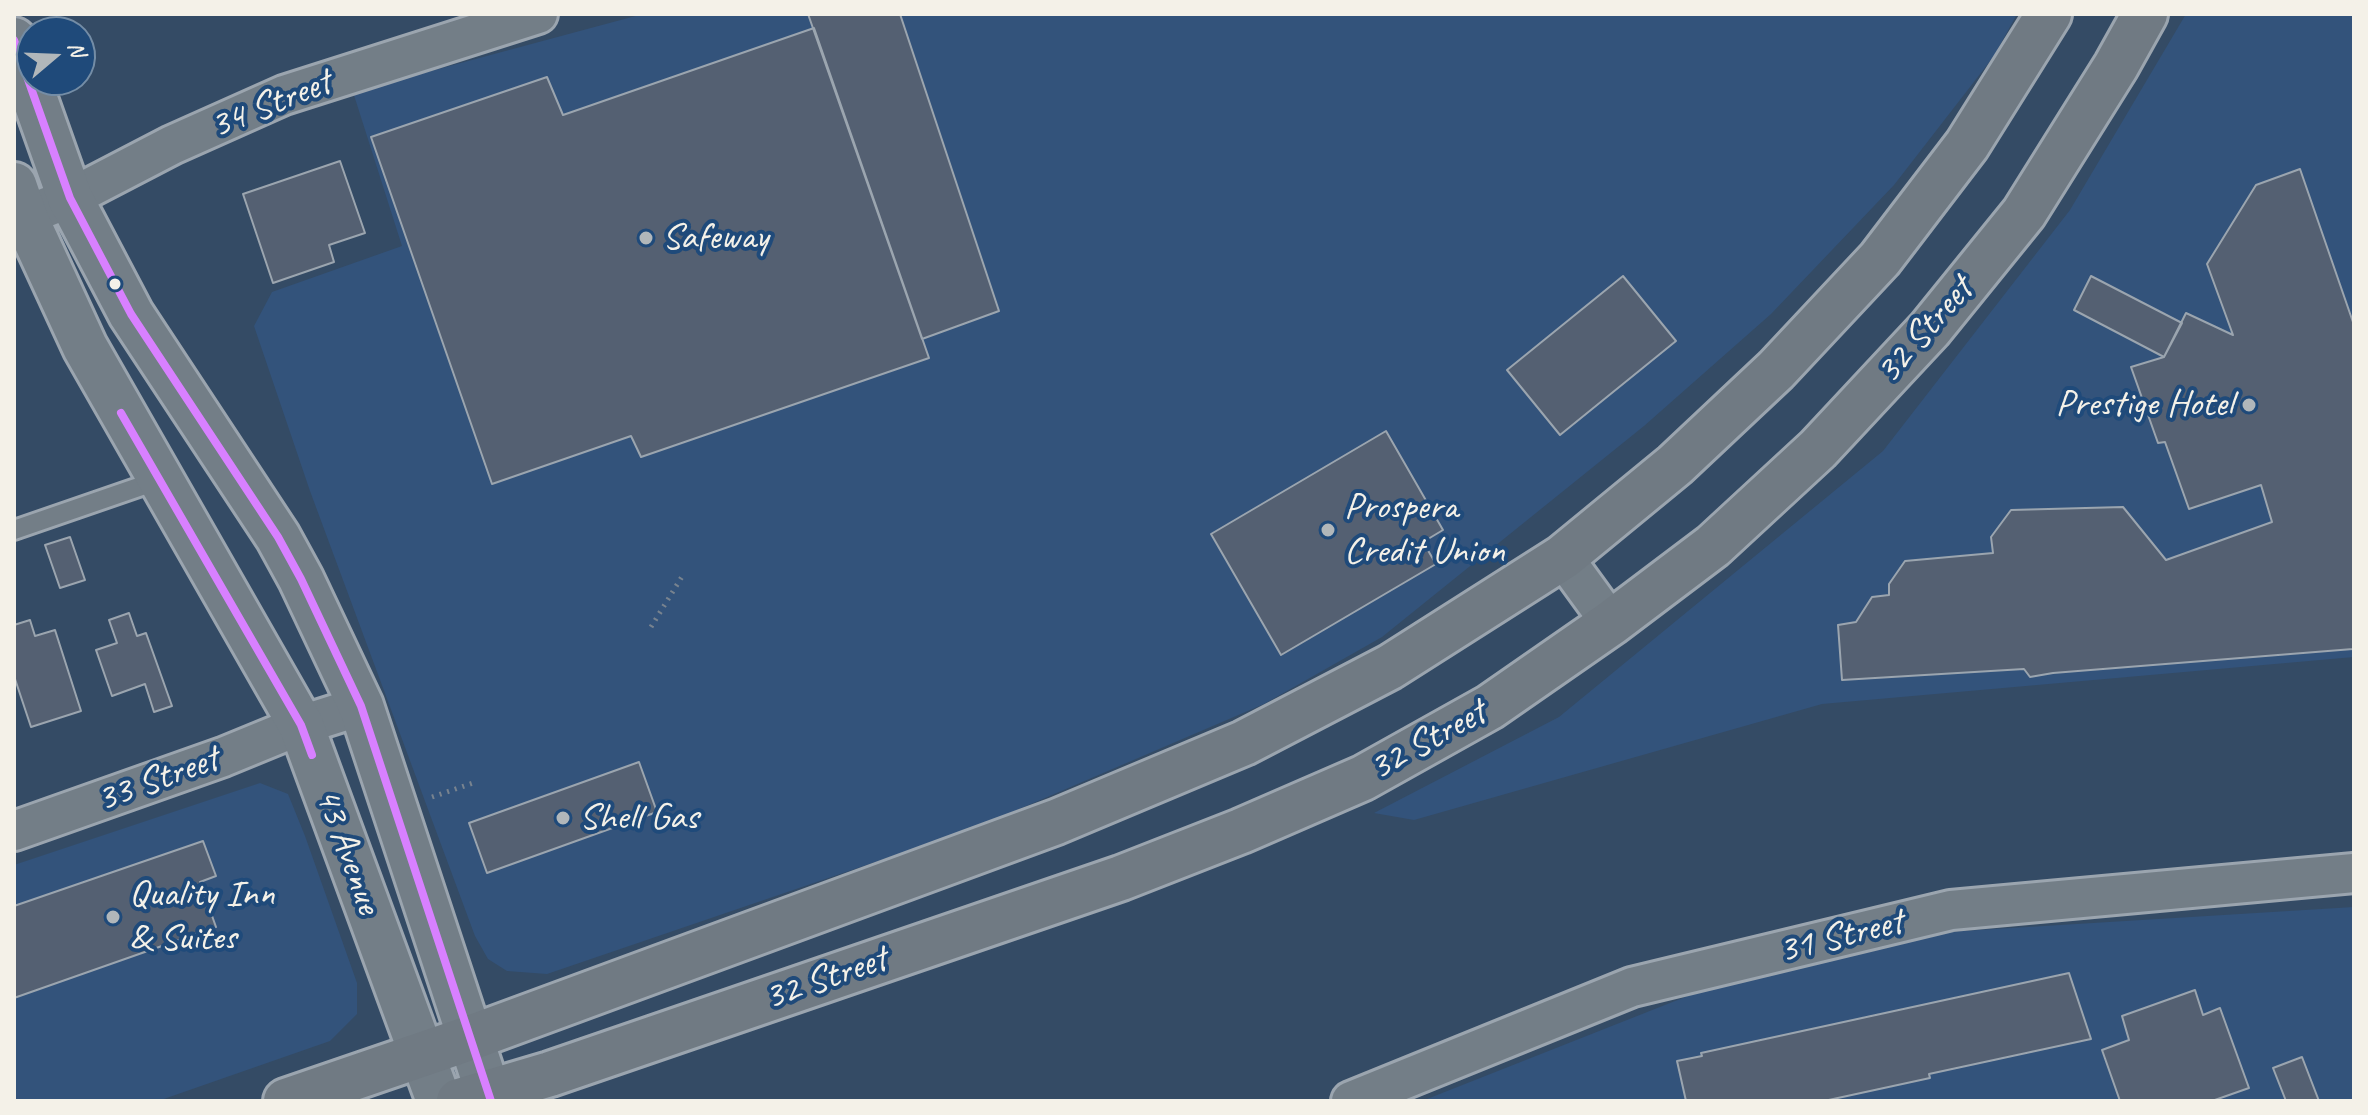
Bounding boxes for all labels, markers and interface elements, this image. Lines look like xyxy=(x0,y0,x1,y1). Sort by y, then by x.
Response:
north arrow xyxy=(16,16,96,96)
text: N xyxy=(61,38,92,60)
street label: 34 Street xyxy=(204,60,338,150)
place label: Safeway xyxy=(662,215,768,261)
marker: Safeway xyxy=(637,229,655,247)
street label: 32 Street xyxy=(1866,268,1984,394)
unlabelled marker xyxy=(107,276,123,292)
place label: Prestige Hotel xyxy=(2056,382,2233,428)
marker: Prestige Hotel xyxy=(2240,396,2258,414)
place label: Prospera Credit Union xyxy=(1344,485,1505,574)
marker: Prospera Credit Union xyxy=(1319,521,1337,539)
street label: 32 Street xyxy=(1362,690,1494,792)
street label: 33 Street xyxy=(91,737,225,823)
street label: 43 Avenue xyxy=(303,782,391,920)
place label: Shell Gas xyxy=(579,795,698,841)
marker: Shell Gas xyxy=(554,809,572,827)
place label: Quality Inn & Suites xyxy=(129,872,275,962)
street label: 31 Street xyxy=(1774,900,1908,974)
marker: Quality Inn & Suites xyxy=(104,908,122,926)
street label: 32 Street xyxy=(759,937,893,1021)

